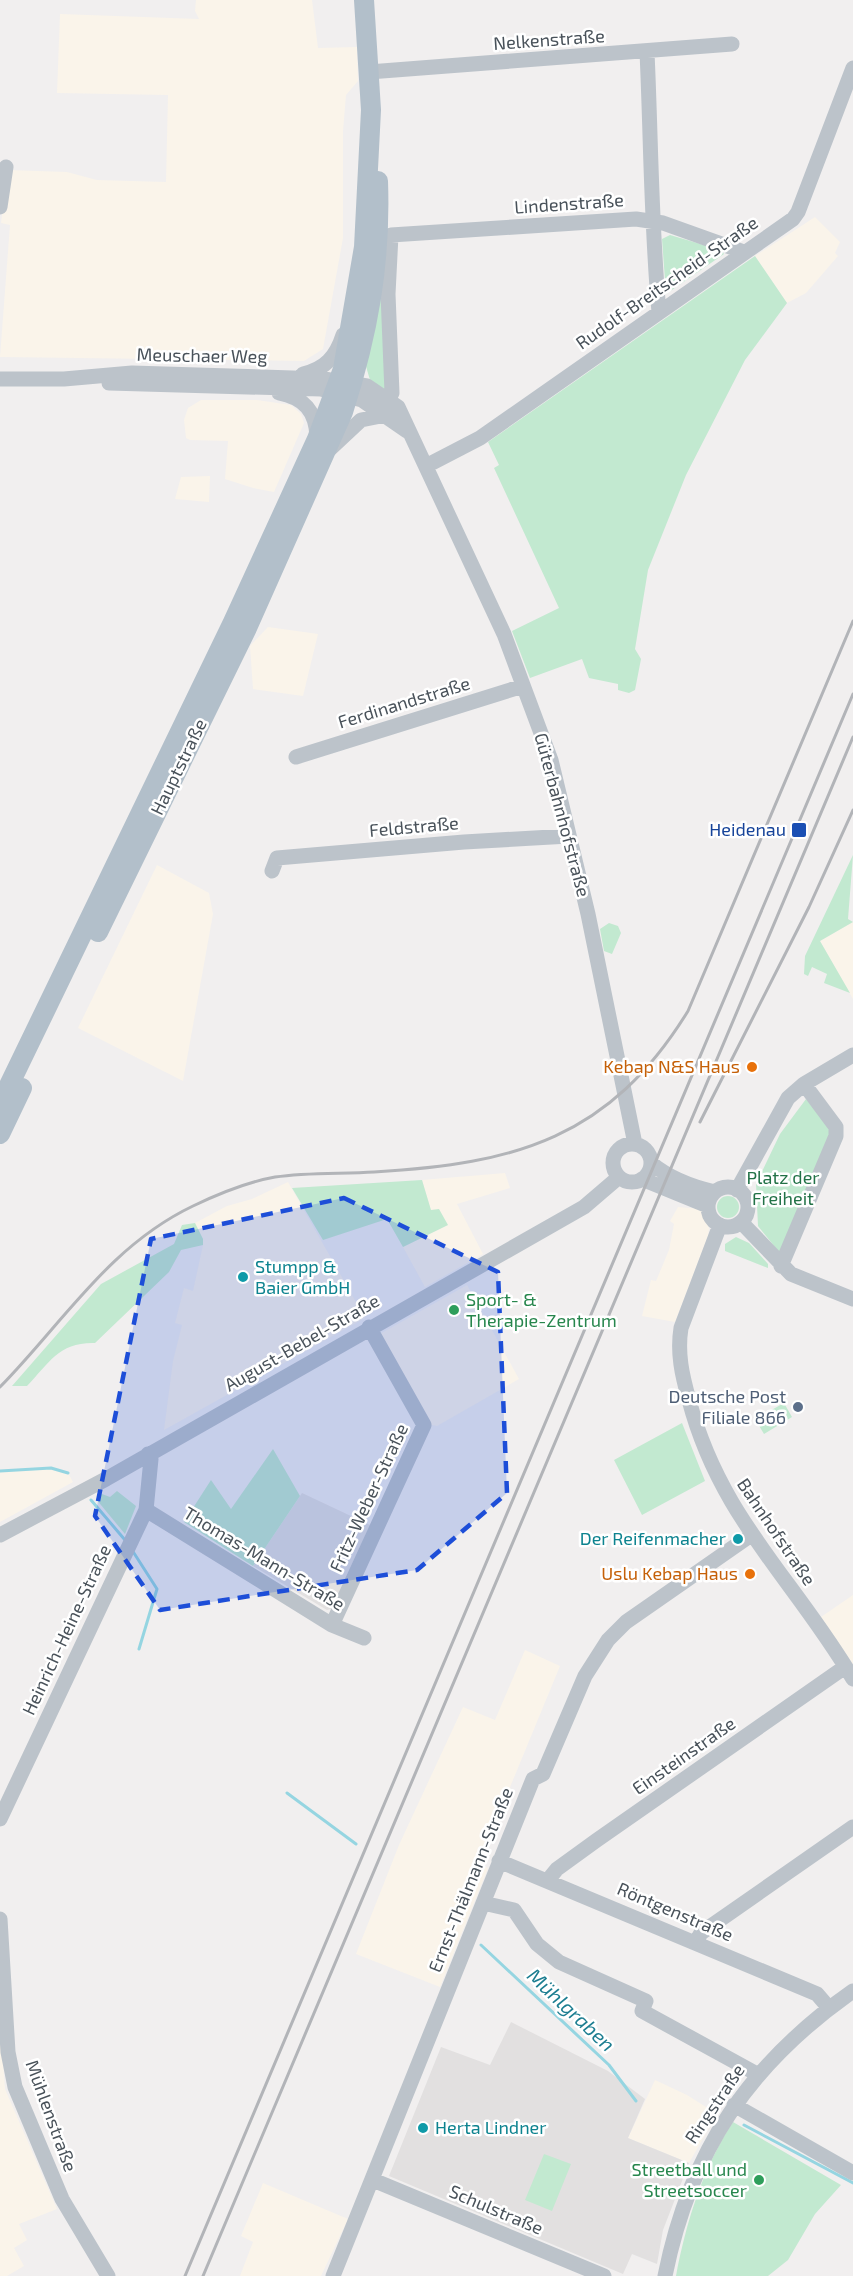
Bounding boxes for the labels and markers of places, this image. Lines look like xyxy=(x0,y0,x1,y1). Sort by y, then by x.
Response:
place label: Heidenau xyxy=(709,818,786,840)
marker: Heidenau xyxy=(790,821,808,839)
place label: Kebap N&S Haus xyxy=(603,1055,740,1077)
marker: Kebap N&S Haus xyxy=(745,1060,759,1074)
place label: Stumpp & Baier GmbH xyxy=(255,1255,350,1298)
marker: Stumpp & Baier GmbH xyxy=(236,1270,250,1284)
place label: Sport- & Therapie-Zentrum xyxy=(466,1288,617,1331)
marker: Sport- & Therapie-Zentrum xyxy=(447,1303,461,1317)
place label: Deutsche Post Filiale 866 xyxy=(668,1385,786,1428)
marker: Deutsche Post Filiale 866 xyxy=(791,1400,805,1414)
place label: Der Reifenmacher xyxy=(580,1527,726,1549)
marker: Der Reifenmacher xyxy=(731,1532,745,1546)
place label: Uslu Kebap Haus xyxy=(601,1562,738,1584)
marker: Uslu Kebap Haus xyxy=(743,1567,757,1581)
place label: Herta Lindner xyxy=(435,2116,547,2138)
marker: Herta Lindner xyxy=(416,2121,430,2135)
place label: Streetball und Streetsoccer xyxy=(632,2158,747,2201)
marker: Streetball und Streetsoccer xyxy=(752,2173,766,2187)

